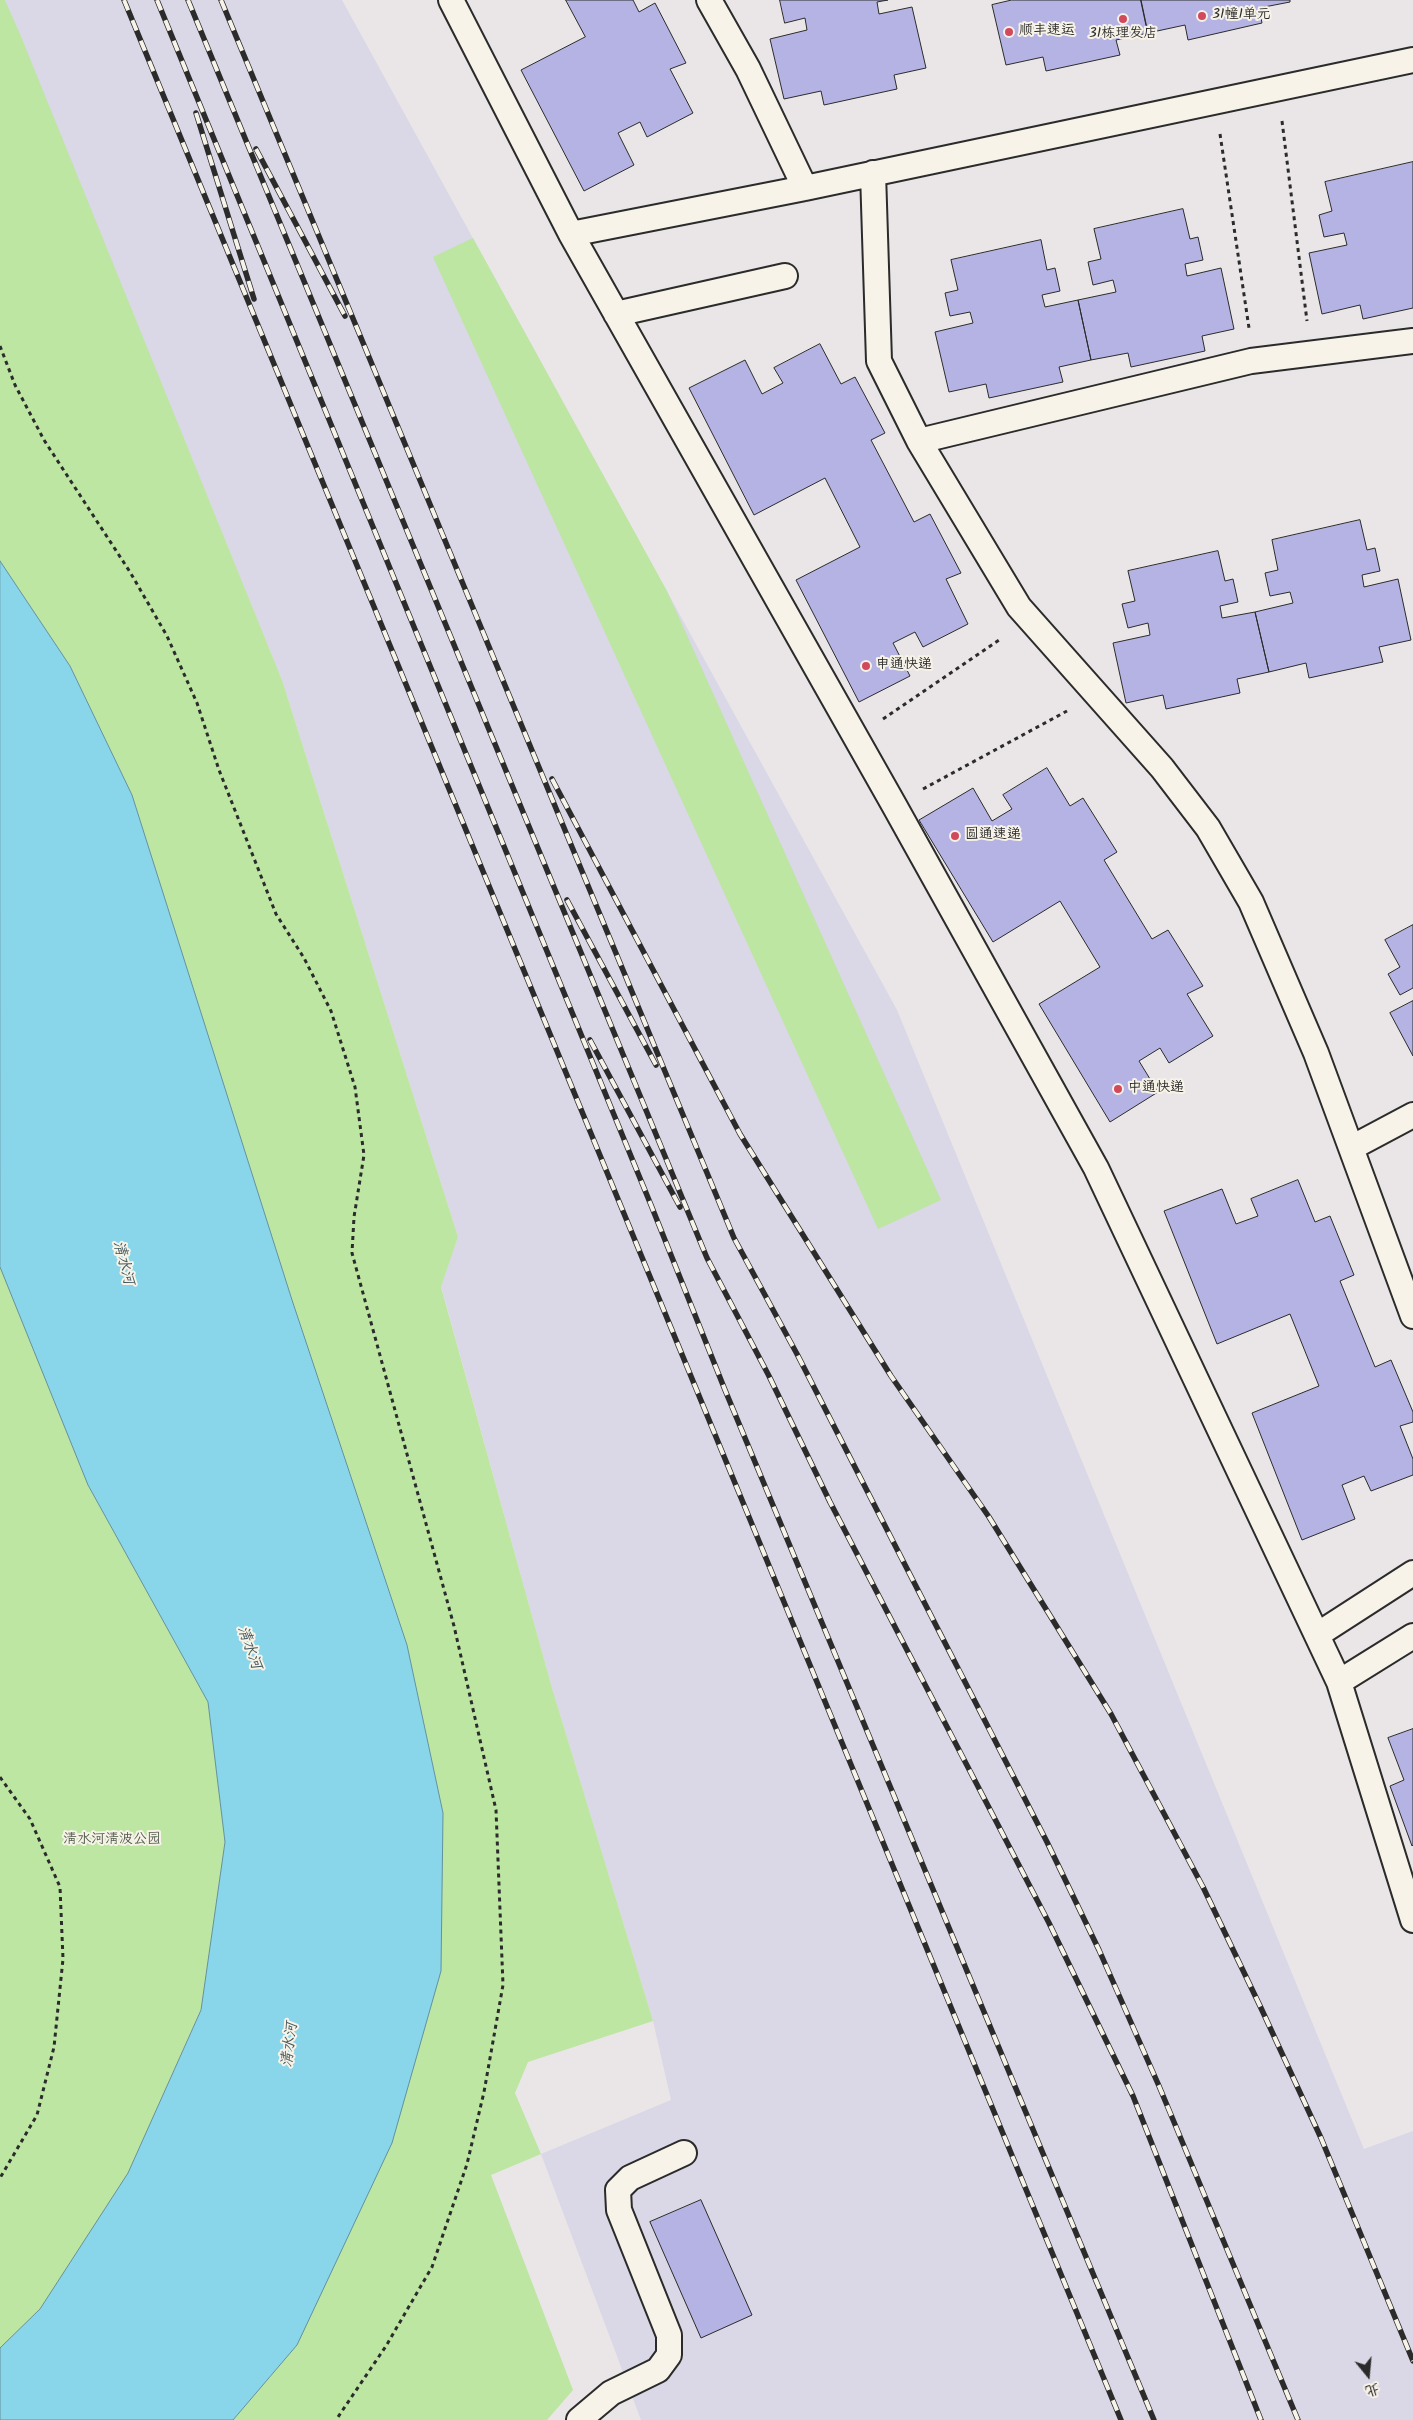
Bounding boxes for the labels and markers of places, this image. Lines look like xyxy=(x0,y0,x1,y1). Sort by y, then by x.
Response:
place label: 31幢1单元 xyxy=(1212,8,1271,24)
marker: 31幢1单元 xyxy=(1196,10,1208,22)
marker: 31栋理发店 xyxy=(1117,13,1129,25)
place label: 顺丰速运 xyxy=(1019,24,1075,40)
marker: 顺丰速运 xyxy=(1003,26,1015,38)
place label: 31栋理发店 xyxy=(1089,27,1157,43)
place label: 申通快递 xyxy=(876,658,932,674)
marker: 申通快递 xyxy=(860,660,872,672)
place label: 圆通速递 xyxy=(965,828,1021,844)
marker: 圆通速递 xyxy=(949,830,961,842)
place label: 中通快递 xyxy=(1128,1081,1184,1097)
marker: 中通快递 xyxy=(1112,1083,1124,1095)

